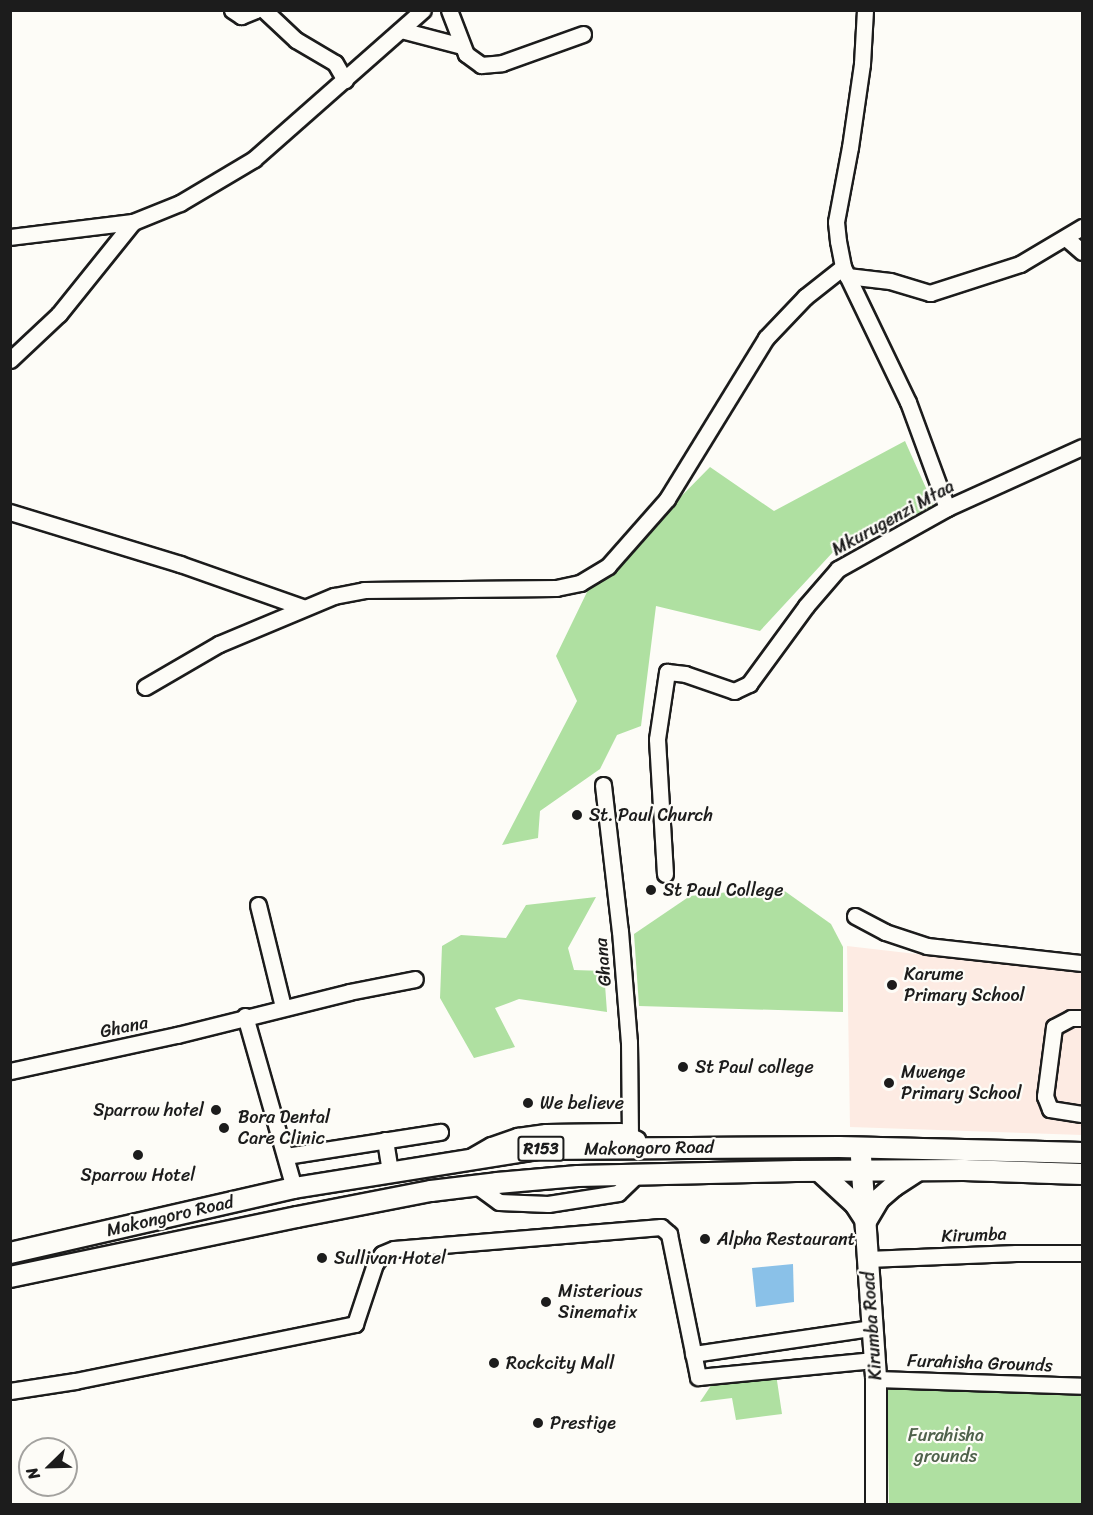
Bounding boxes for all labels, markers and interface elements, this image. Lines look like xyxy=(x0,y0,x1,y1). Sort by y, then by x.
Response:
street label: Mkurugenzi Mtaa xyxy=(828,475,958,561)
place label: St. Paul Church xyxy=(589,804,714,826)
marker: St. Paul Church xyxy=(570,808,584,822)
place label: St Paul College xyxy=(663,879,784,901)
marker: St Paul College xyxy=(644,883,658,897)
street label: Ghana xyxy=(590,937,616,987)
place label: Karume Primary School xyxy=(904,964,1025,1006)
marker: Karume Primary School xyxy=(885,978,899,992)
street label: Ghana xyxy=(98,1011,150,1043)
place label: St Paul college xyxy=(695,1056,814,1078)
marker: St Paul college xyxy=(676,1060,690,1074)
place label: Mwenge Primary School xyxy=(901,1062,1022,1104)
marker: Mwenge Primary School xyxy=(882,1076,896,1090)
place label: We believe xyxy=(540,1092,623,1114)
marker: We believe xyxy=(521,1096,535,1110)
place label: Sparrow hotel xyxy=(92,1099,204,1121)
marker: Sparrow hotel xyxy=(209,1103,223,1117)
place label: Bora Dental Care Clinic xyxy=(238,1107,331,1150)
marker: Bora Dental Care Clinic xyxy=(215,1119,233,1137)
road number: R153 xyxy=(517,1136,565,1162)
street label: Makongoro Road xyxy=(584,1136,714,1160)
marker: Sparrow Hotel xyxy=(131,1148,145,1162)
place label: Sparrow Hotel xyxy=(80,1164,196,1186)
street label: Makongoro Road xyxy=(104,1191,236,1241)
street label: Kirumba xyxy=(941,1223,1007,1247)
place label: Alpha Restaurant xyxy=(717,1228,856,1250)
marker: Alpha Restaurant xyxy=(698,1232,712,1246)
place label: Sullivan Hotel xyxy=(334,1247,446,1269)
marker: Sullivan Hotel xyxy=(315,1251,329,1265)
street label: Kirumba Road xyxy=(857,1271,887,1381)
place label: Misterious Sinematix xyxy=(558,1281,642,1324)
marker: Misterious Sinematix xyxy=(539,1295,553,1309)
street label: Furahisha Grounds xyxy=(907,1350,1053,1376)
place label: Rockcity Mall xyxy=(506,1352,614,1374)
marker: Rockcity Mall xyxy=(487,1356,501,1370)
place label: Prestige xyxy=(550,1412,616,1434)
marker: Prestige xyxy=(531,1416,545,1430)
park label: Furahisha grounds xyxy=(908,1425,984,1468)
north arrow xyxy=(18,1437,78,1497)
text: N xyxy=(17,1463,48,1484)

